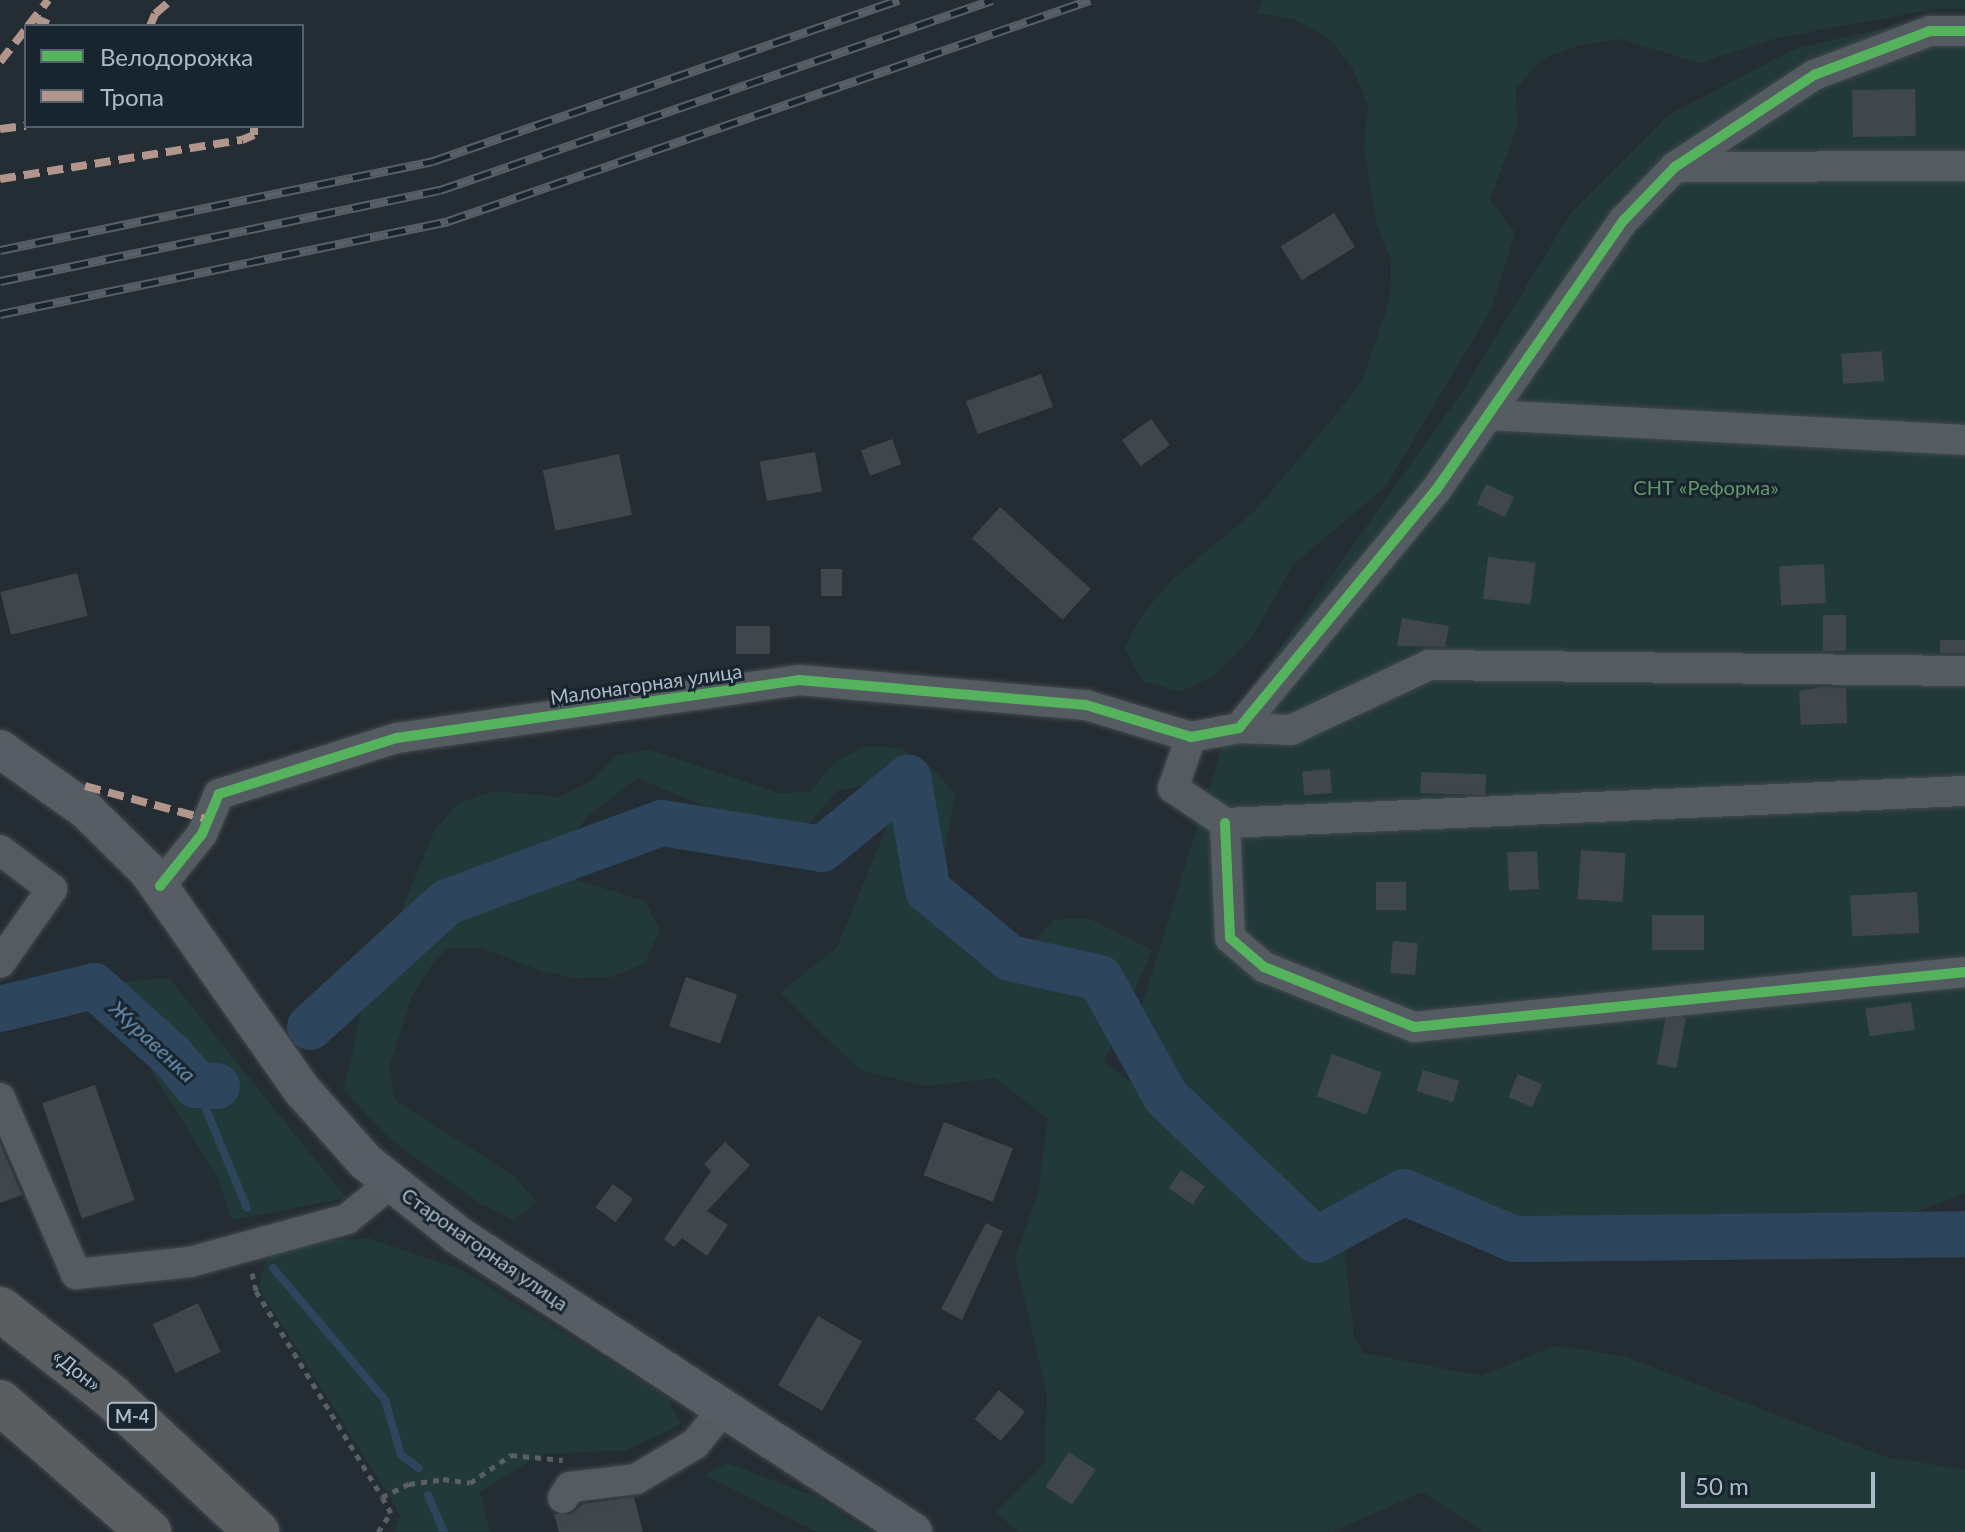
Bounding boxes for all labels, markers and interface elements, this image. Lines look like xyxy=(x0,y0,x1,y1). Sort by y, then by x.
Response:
legend xyxy=(24,24,304,128)
text: Велодорожка xyxy=(100,42,253,71)
text: Тропа xyxy=(100,82,164,111)
park label: СНТ «Реформа» xyxy=(1633,475,1779,499)
street label: Малонагорная улица xyxy=(548,659,744,709)
water label: Журавенка xyxy=(105,995,201,1087)
street label: Старонагорная улица xyxy=(397,1182,573,1316)
street label: «Дон» xyxy=(48,1344,106,1396)
road number: М-4 xyxy=(106,1402,158,1430)
scale bar xyxy=(1685,1456,1879,1506)
text: 50 m xyxy=(1695,1471,1749,1500)

